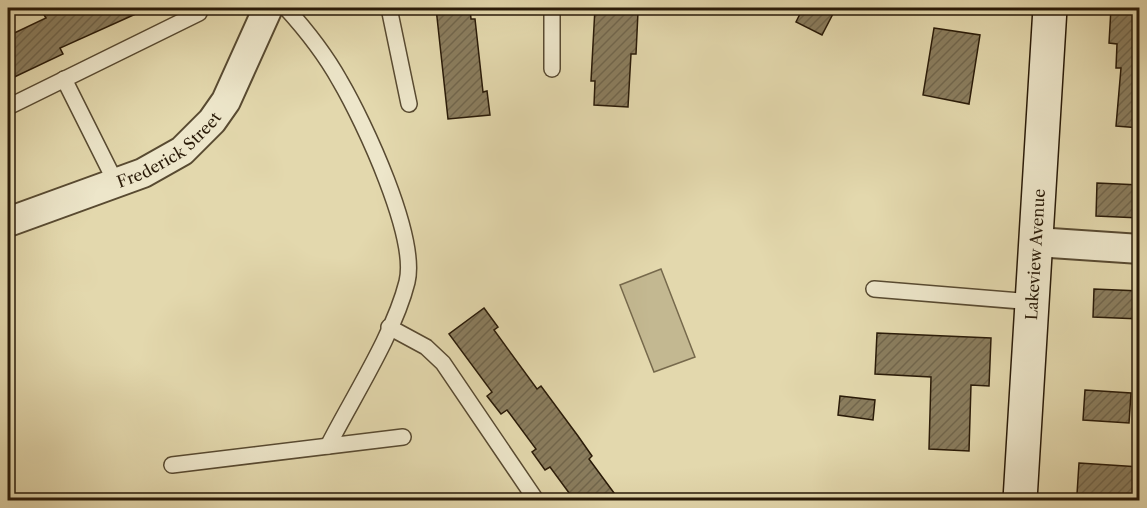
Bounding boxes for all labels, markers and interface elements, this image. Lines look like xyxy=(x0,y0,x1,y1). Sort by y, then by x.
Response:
street label: Frederick Street xyxy=(114,108,225,192)
street label: Lakeview Avenue xyxy=(1021,188,1049,321)

